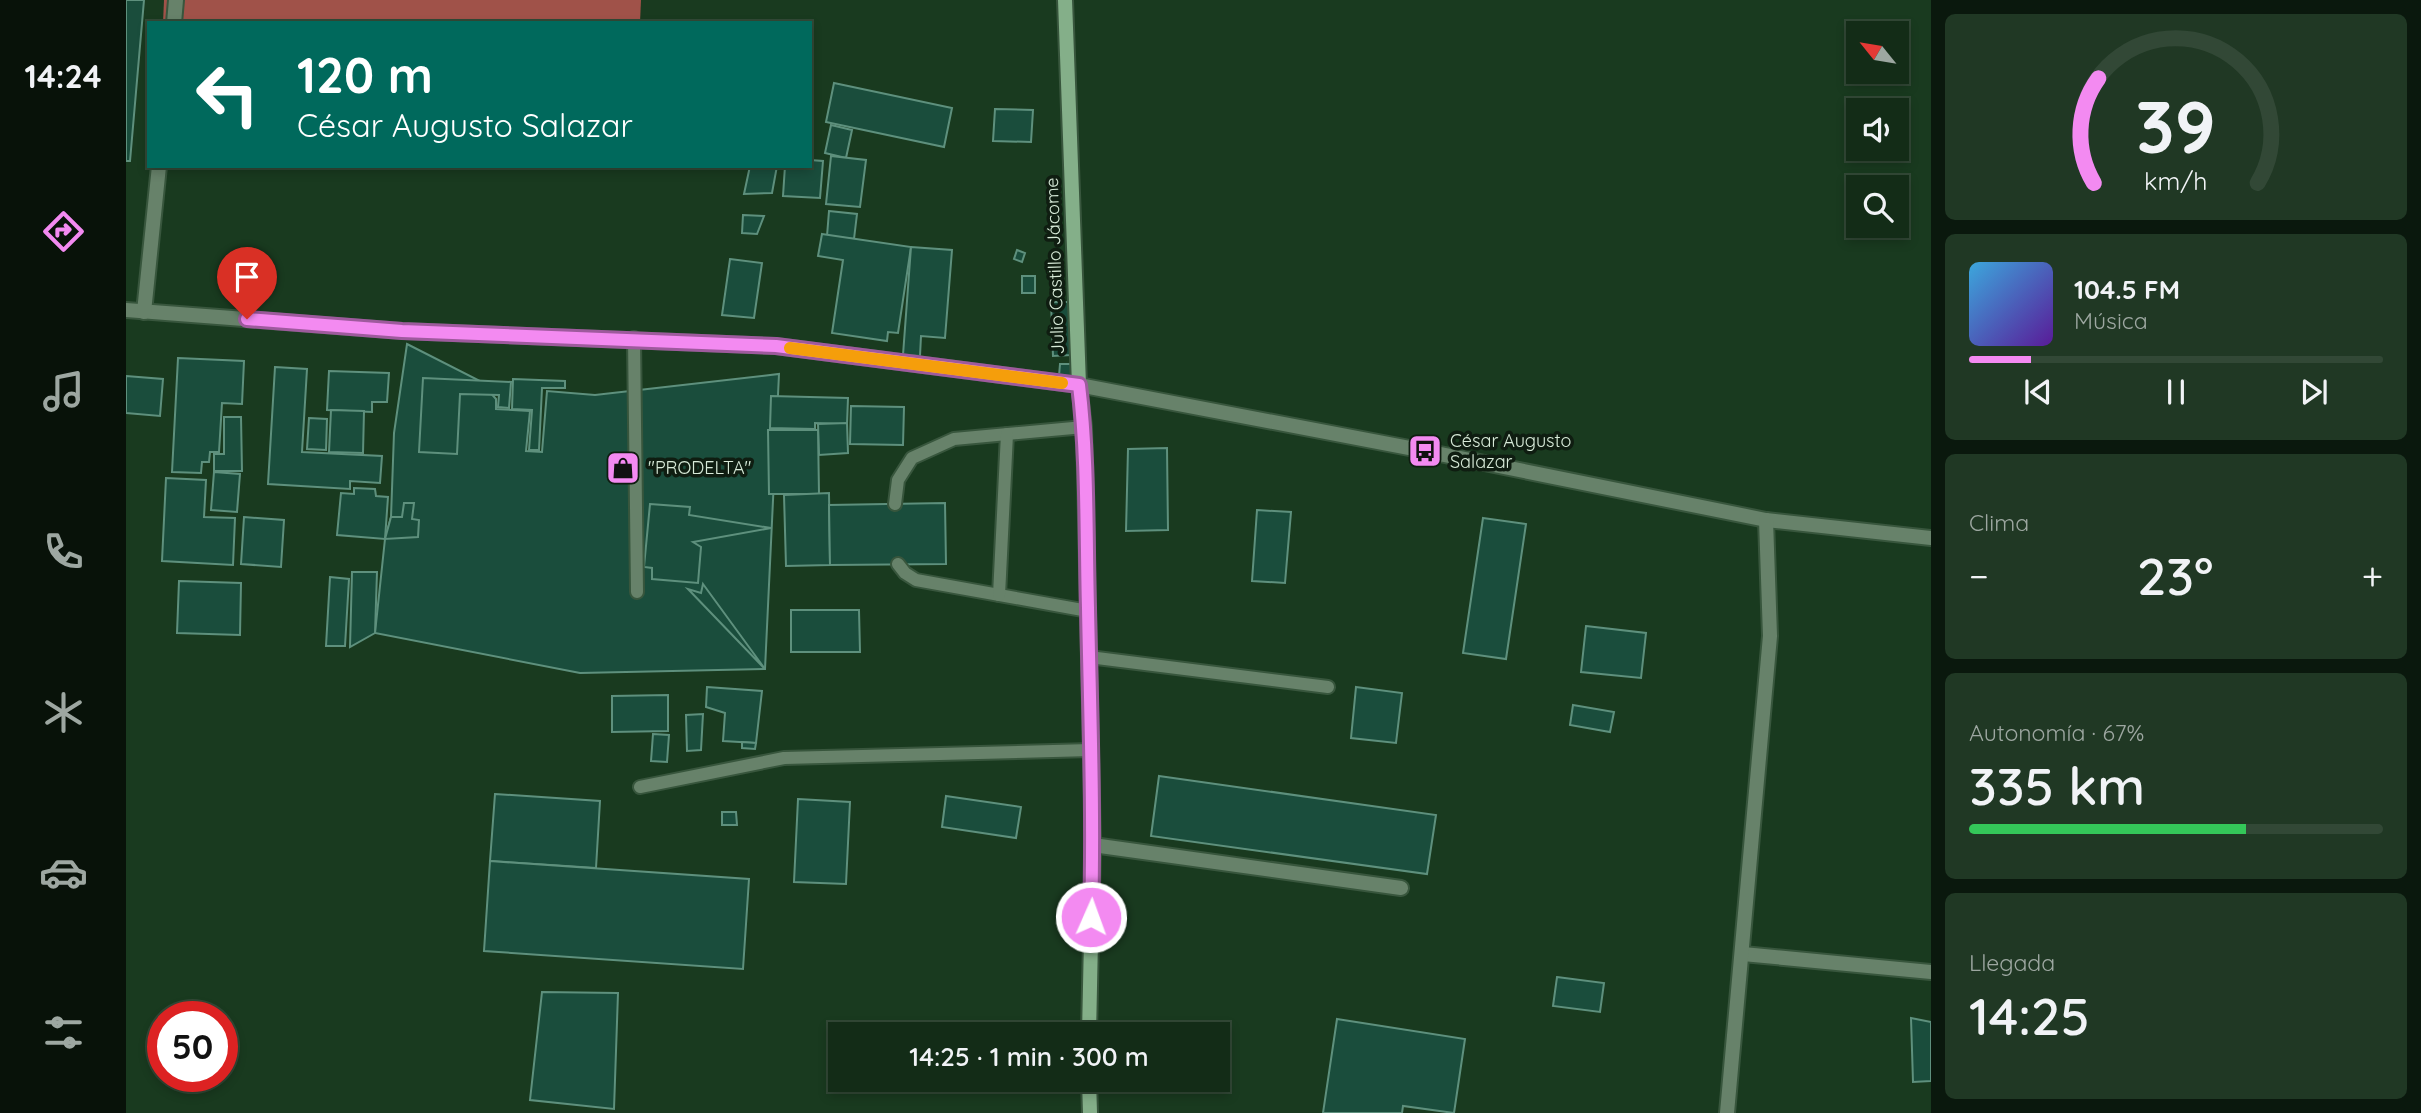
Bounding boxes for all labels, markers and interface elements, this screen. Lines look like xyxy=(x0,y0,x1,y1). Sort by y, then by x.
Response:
north arrow xyxy=(1846,21,1909,84)
map controls xyxy=(1846,21,1909,238)
text: 120 m xyxy=(297,44,433,105)
icon: left xyxy=(182,49,273,140)
text: 14:24 xyxy=(24,56,102,96)
text: 39 xyxy=(2136,80,2216,171)
button: sound xyxy=(1846,98,1909,161)
text: César Augusto Salazar xyxy=(297,105,633,145)
text: km/h xyxy=(2144,165,2208,196)
button: search xyxy=(1846,175,1909,238)
street label: Julio Castillo Jácome xyxy=(1040,177,1069,355)
icon: directions xyxy=(39,207,88,256)
pin xyxy=(217,247,277,319)
icon: arrive xyxy=(228,258,266,296)
text: 104.5 FM xyxy=(2074,273,2180,306)
text: Música xyxy=(2074,306,2148,335)
icon: music xyxy=(39,367,88,416)
icon: previous xyxy=(2019,373,2057,411)
icon: pause xyxy=(2157,373,2195,411)
icon: next xyxy=(2295,373,2333,411)
place label: César Augusto Salazar xyxy=(1450,429,1571,473)
bus stop icon: César Augusto Salazar xyxy=(1406,432,1444,470)
shop icon: "PRODELTA" xyxy=(604,449,642,487)
place label: "PRODELTA" xyxy=(648,456,752,479)
text: Clima xyxy=(1969,508,2029,537)
icon: phone xyxy=(39,527,88,576)
text: 23° xyxy=(2137,543,2213,608)
text: − xyxy=(1969,552,1989,600)
text: + xyxy=(2362,552,2383,600)
icon: climate xyxy=(39,688,88,737)
text: Autonomía · 67% xyxy=(1969,718,2144,747)
text: 335 km xyxy=(1969,753,2145,818)
icon: car xyxy=(39,848,88,897)
position arrow xyxy=(1054,880,1128,954)
text: Llegada xyxy=(1969,948,2055,977)
text: 14:25 xyxy=(1969,983,2090,1048)
speed limit sign: 50 xyxy=(147,1001,238,1092)
icon: filters xyxy=(39,1008,88,1057)
text: 14:25 · 1 min · 300 m xyxy=(909,1040,1149,1073)

